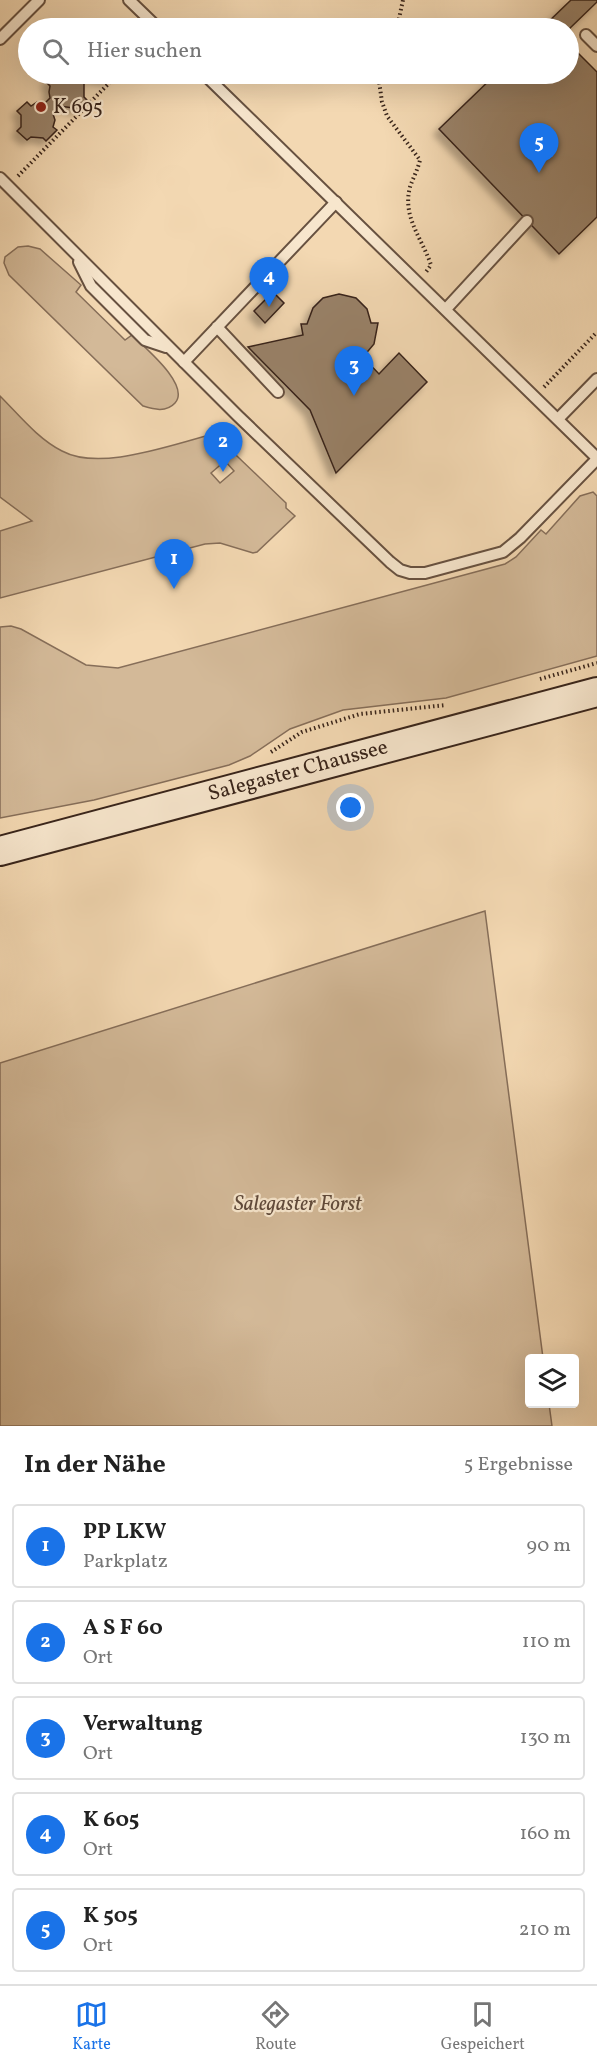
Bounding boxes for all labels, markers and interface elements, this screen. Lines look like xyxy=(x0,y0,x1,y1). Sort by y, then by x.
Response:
search box xyxy=(18,18,579,84)
icon: search xyxy=(39,35,72,68)
text: Hier suchen xyxy=(87,36,202,67)
place label: K 695 xyxy=(53,93,103,122)
marker: K 695 xyxy=(34,100,48,114)
pin: 5 xyxy=(520,124,558,173)
pin: 4 xyxy=(250,258,288,307)
pin: 3 xyxy=(334,346,374,396)
pin: 2 xyxy=(204,422,242,472)
pin: 1 xyxy=(154,540,194,589)
street label: Salegaster Chaussee xyxy=(205,733,391,809)
your location xyxy=(336,793,365,822)
park label: Salegaster Forst xyxy=(234,1190,363,1219)
map controls xyxy=(525,1354,579,1408)
button: layers xyxy=(525,1354,579,1408)
text: In der Nähe xyxy=(24,1447,166,1483)
text: 5 Ergebnisse xyxy=(464,1451,573,1479)
text: PP LKW xyxy=(83,1517,166,1548)
text: 1 xyxy=(41,1532,50,1560)
text: 90 m xyxy=(527,1532,571,1560)
text: Parkplatz xyxy=(83,1548,168,1576)
text: A S F 60 xyxy=(83,1613,163,1644)
text: 2 xyxy=(40,1628,51,1656)
text: 110 m xyxy=(522,1628,571,1656)
text: Ort xyxy=(83,1644,113,1672)
text: Verwaltung xyxy=(83,1709,203,1740)
text: 3 xyxy=(40,1724,51,1752)
text: 130 m xyxy=(520,1724,571,1752)
text: Ort xyxy=(83,1740,113,1768)
text: K 605 xyxy=(83,1805,139,1836)
text: 4 xyxy=(39,1820,52,1848)
text: 160 m xyxy=(519,1820,571,1848)
text: Ort xyxy=(83,1836,113,1864)
text: K 505 xyxy=(83,1901,138,1932)
text: 5 xyxy=(41,1916,50,1944)
text: 210 m xyxy=(519,1916,571,1944)
text: Ort xyxy=(83,1932,113,1960)
tab: Karte xyxy=(72,1998,111,2056)
tab: Route xyxy=(255,1998,296,2056)
tab: Gespeichert xyxy=(441,1998,525,2056)

